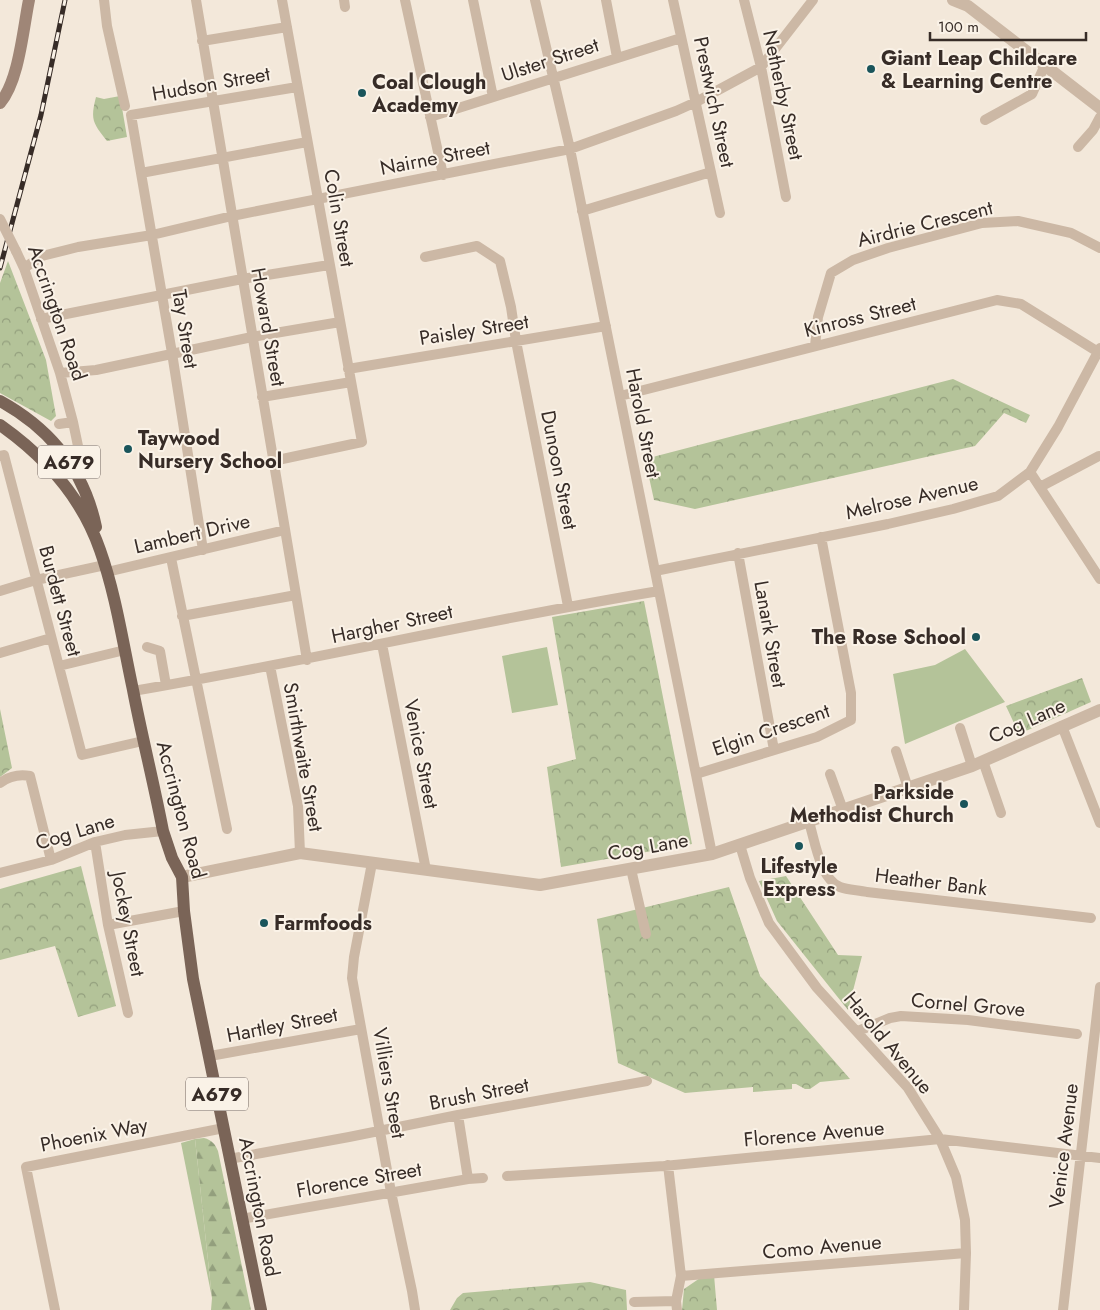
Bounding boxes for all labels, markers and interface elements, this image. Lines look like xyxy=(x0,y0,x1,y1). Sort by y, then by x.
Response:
scale bar xyxy=(930,10,1086,42)
text: 100 m xyxy=(938,16,979,38)
street label: Netherby Street xyxy=(755,27,811,163)
street label: Ulster Street xyxy=(498,31,603,89)
street label: Prestwich Street xyxy=(686,34,742,170)
place label: Giant Leap Childcare & Learning Centre xyxy=(881,44,1077,96)
street label: Hudson Street xyxy=(150,59,273,109)
marker: Giant Leap Childcare & Learning Centre xyxy=(865,63,877,75)
place label: Coal Clough Academy xyxy=(371,68,486,120)
marker: Coal Clough Academy xyxy=(356,87,368,99)
street label: Nairne Street xyxy=(377,133,493,183)
street label: Colin Street xyxy=(316,167,362,269)
street label: Airdrie Crescent xyxy=(854,193,996,255)
street label: Accrington Road xyxy=(20,241,94,385)
street label: Howard Street xyxy=(243,265,293,389)
street label: Tay Street xyxy=(164,288,206,371)
street label: Kinross Street xyxy=(801,289,919,345)
street label: Paisley Street xyxy=(417,307,531,353)
street label: Harold Street xyxy=(618,366,668,480)
street label: Dunoon Street xyxy=(533,408,585,532)
place label: Taywood Nursery School xyxy=(138,424,282,476)
marker: Taywood Nursery School xyxy=(122,443,134,455)
road number: A679 xyxy=(38,446,100,478)
street label: Melrose Avenue xyxy=(843,469,981,527)
street label: Lambert Drive xyxy=(131,507,253,561)
street label: Burdett Street xyxy=(31,542,89,660)
street label: Lanark Street xyxy=(746,578,794,690)
street label: Hargher Street xyxy=(329,597,455,651)
place label: The Rose School xyxy=(812,623,966,652)
marker: The Rose School xyxy=(970,631,982,643)
street label: Smirthwaite Street xyxy=(276,680,330,834)
street label: Cog Lane xyxy=(984,691,1070,751)
street label: Elgin Crescent xyxy=(708,696,834,764)
street label: Venice Street xyxy=(396,697,446,812)
street label: Accrington Road xyxy=(149,738,213,882)
place label: Parkside Methodist Church xyxy=(790,778,954,830)
marker: Parkside Methodist Church xyxy=(958,798,970,810)
street label: Cog Lane xyxy=(32,806,118,858)
street label: Cog Lane xyxy=(605,826,691,868)
marker: Lifestyle Express xyxy=(793,840,805,852)
place label: Lifestyle Express xyxy=(760,852,838,904)
street label: Heather Bank xyxy=(873,861,989,903)
street label: Jockey Street xyxy=(103,866,152,979)
place label: Farmfoods xyxy=(274,909,372,938)
marker: Farmfoods xyxy=(258,917,270,929)
street label: Harold Avenue xyxy=(836,986,940,1100)
street label: Cornel Grove xyxy=(910,986,1026,1024)
street label: Hartley Street xyxy=(224,1000,340,1050)
street label: Villiers Street xyxy=(365,1025,413,1141)
street label: Brush Street xyxy=(427,1070,531,1118)
road number: A679 xyxy=(186,1078,248,1110)
street label: Venice Avenue xyxy=(1042,1082,1086,1210)
street label: Phoenix Way xyxy=(38,1110,150,1160)
street label: Florence Avenue xyxy=(742,1113,886,1155)
street label: Accrington Road xyxy=(231,1135,287,1279)
street label: Florence Street xyxy=(294,1155,424,1205)
street label: Como Avenue xyxy=(761,1227,883,1267)

